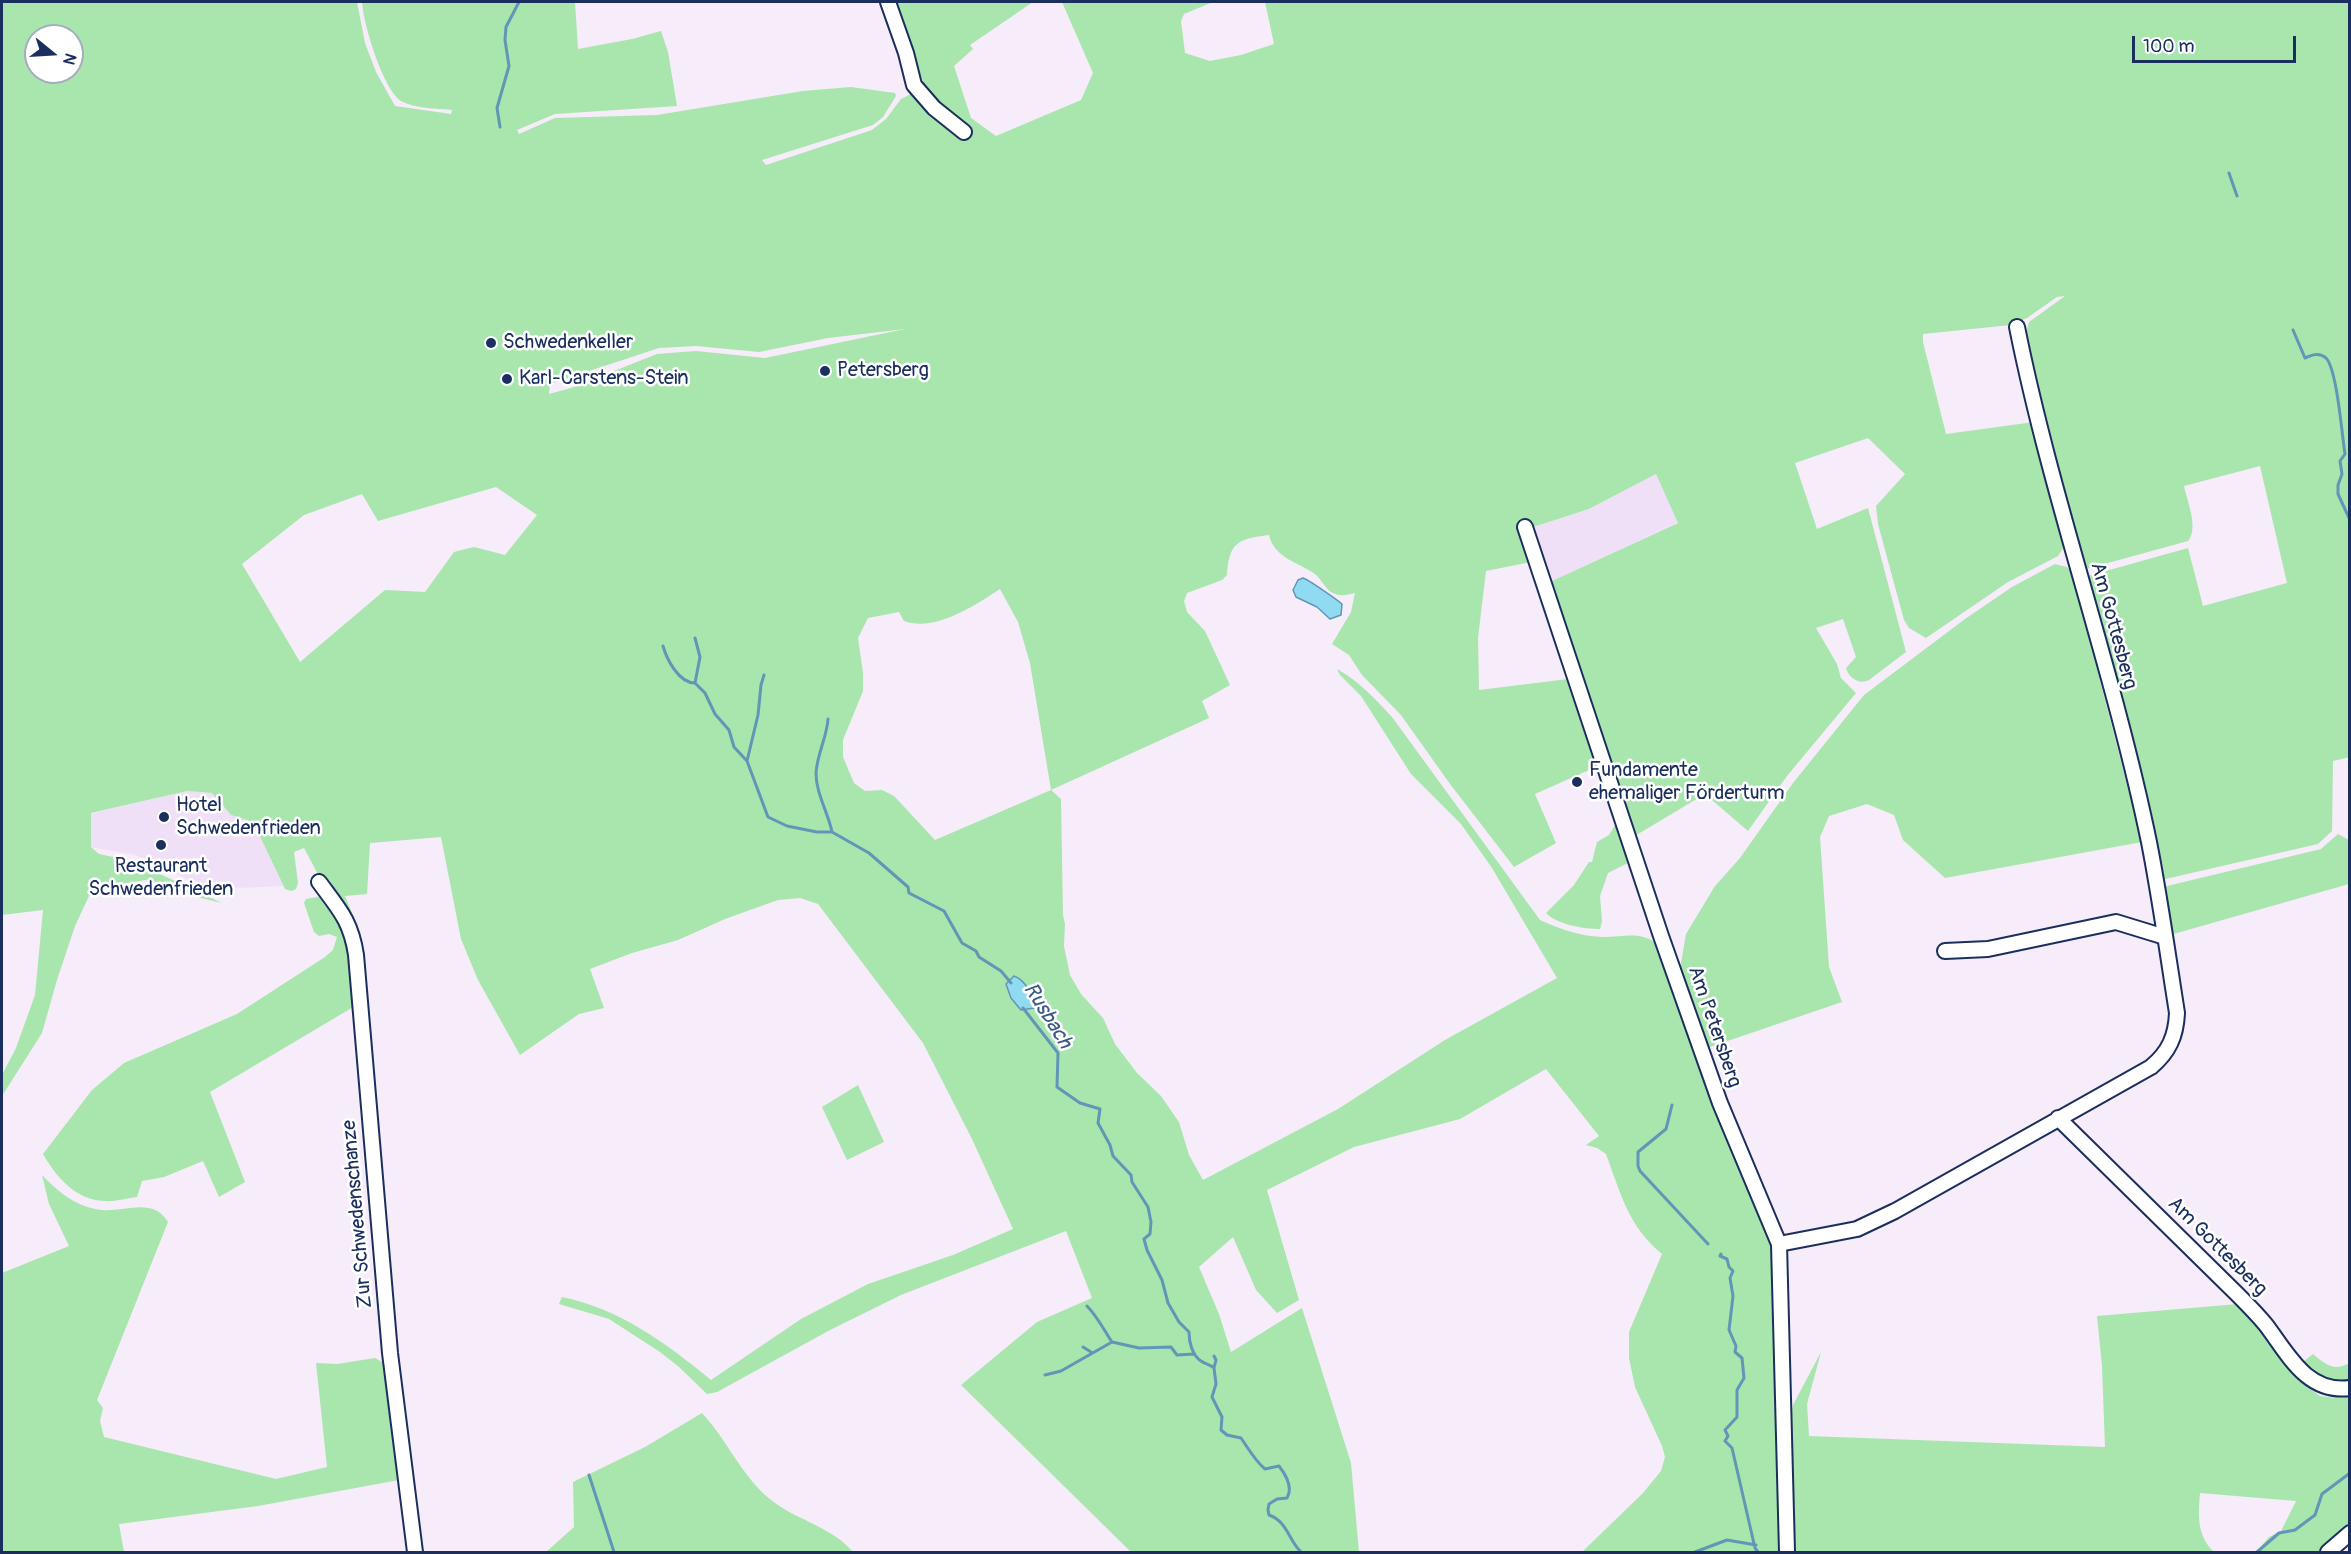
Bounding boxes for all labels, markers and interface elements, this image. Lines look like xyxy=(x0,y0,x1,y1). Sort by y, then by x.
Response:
north arrow xyxy=(24,24,84,84)
scale bar xyxy=(2135,24,2298,62)
text: 100 m xyxy=(2143,35,2195,58)
text: N xyxy=(58,51,80,67)
place label: Schwedenkeller xyxy=(503,331,633,355)
marker: Schwedenkeller xyxy=(484,336,498,350)
place label: Petersberg xyxy=(837,359,929,383)
marker: Petersberg xyxy=(818,364,832,378)
place label: Karl-Carstens-Stein xyxy=(519,367,689,391)
marker: Karl-Carstens-Stein xyxy=(500,372,514,386)
street label: Am Gottesberg xyxy=(2085,560,2141,692)
place label: Fundamente ehemaliger Förderturm xyxy=(1589,759,1784,806)
marker: Fundamente ehemaliger Förderturm xyxy=(1570,775,1584,789)
place label: Hotel Schwedenfrieden xyxy=(176,794,321,841)
marker: Hotel Schwedenfrieden xyxy=(157,810,171,824)
marker: Restaurant Schwedenfrieden xyxy=(154,838,168,852)
place label: Restaurant Schwedenfrieden xyxy=(89,855,233,902)
street label: Am Petersberg xyxy=(1682,963,1746,1091)
water label: Rusbach xyxy=(1017,978,1077,1054)
street label: Zur Schwedenschanze xyxy=(338,1119,378,1309)
street label: Am Gottesberg xyxy=(2162,1192,2272,1302)

